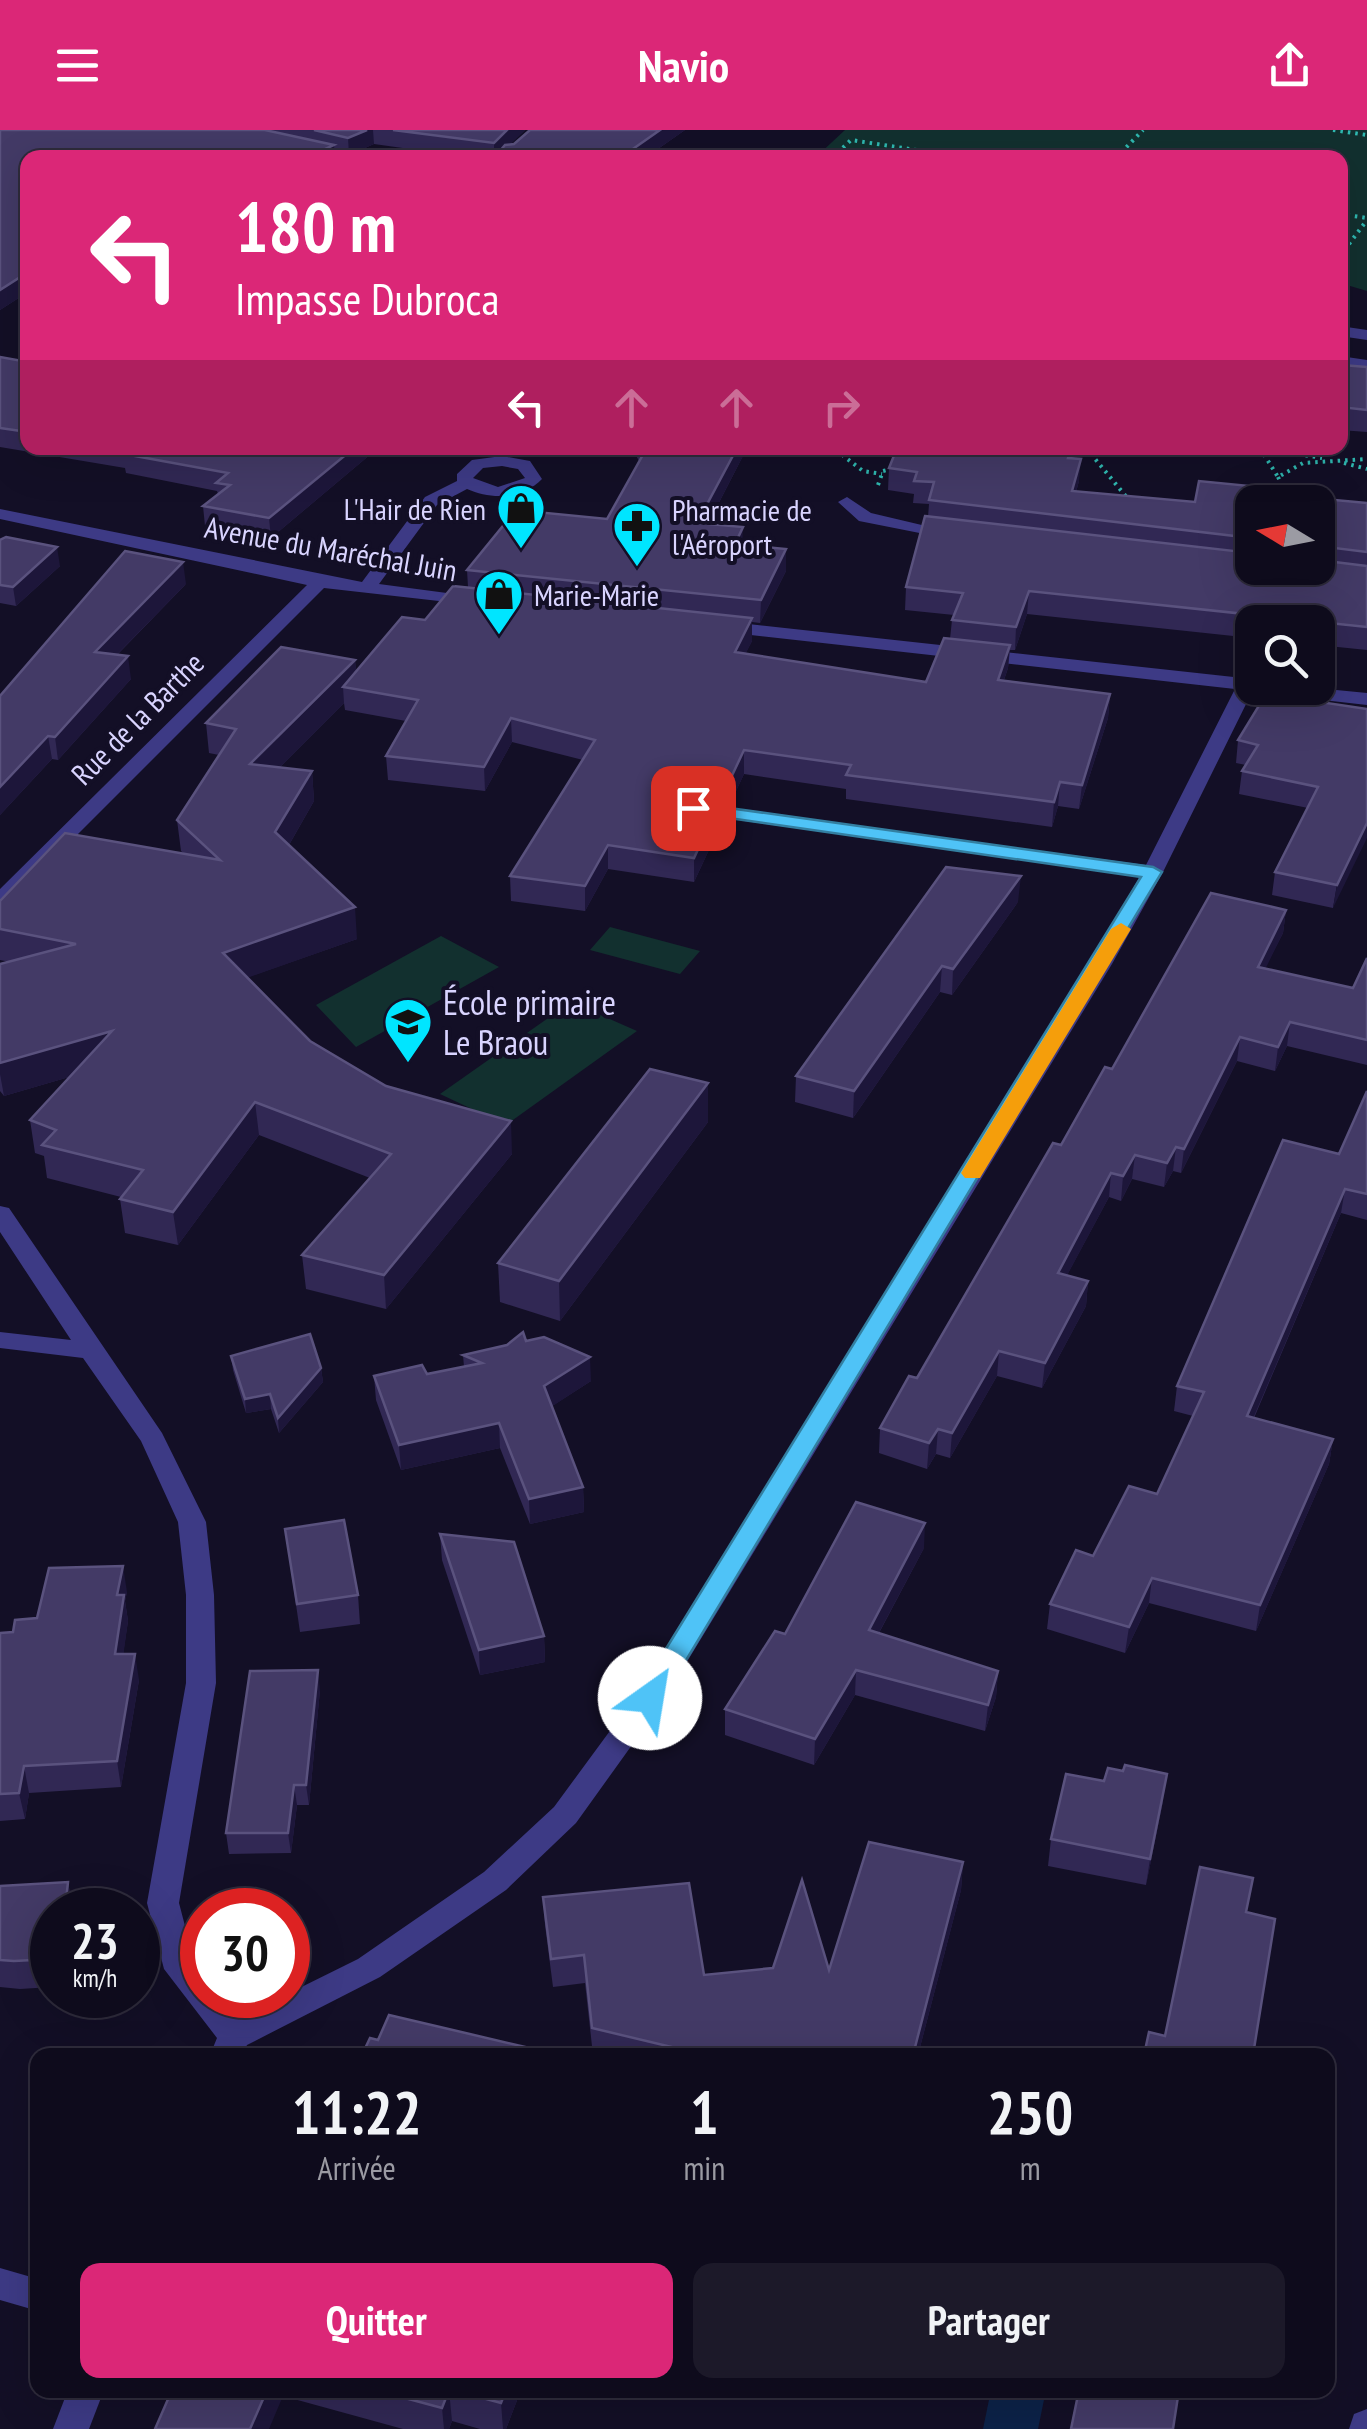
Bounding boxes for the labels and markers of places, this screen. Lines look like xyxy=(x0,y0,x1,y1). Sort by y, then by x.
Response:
shop icon: L'Hair de Rien xyxy=(495,482,547,550)
place label: L'Hair de Rien xyxy=(344,489,486,528)
place label: Pharmacie de l'Aéroport xyxy=(672,490,812,563)
pharmacy icon: Pharmacie de l'Aéroport xyxy=(611,500,663,568)
shop icon: Marie-Marie xyxy=(473,568,525,636)
place label: Marie-Marie xyxy=(534,575,659,614)
pin xyxy=(651,766,736,851)
place label: École primaire Le Braou xyxy=(443,979,616,1065)
school or university icon: École primaire Le Braou xyxy=(382,996,434,1064)

